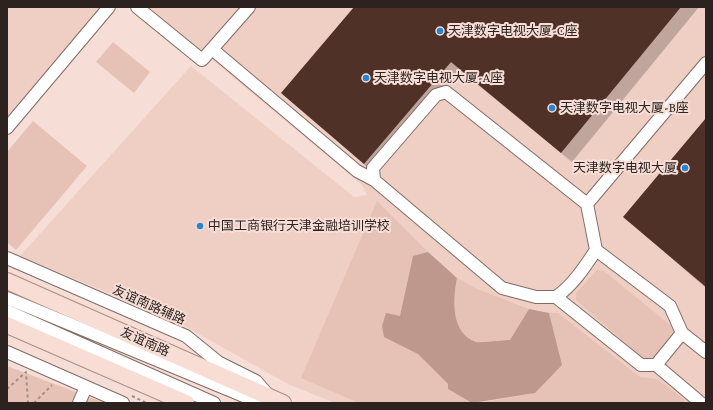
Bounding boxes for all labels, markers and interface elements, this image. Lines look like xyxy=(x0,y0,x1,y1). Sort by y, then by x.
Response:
place label: 天津数字电视大厦-C座 xyxy=(448,23,577,39)
marker: 天津数字电视大厦-C座 xyxy=(435,26,445,36)
place label: 天津数字电视大厦-A座 xyxy=(374,70,503,86)
marker: 天津数字电视大厦-A座 xyxy=(361,73,371,83)
place label: 天津数字电视大厦-B座 xyxy=(560,100,689,116)
marker: 天津数字电视大厦-B座 xyxy=(547,103,557,113)
place label: 天津数字电视大厦 xyxy=(573,160,677,176)
marker: 天津数字电视大厦 xyxy=(680,163,690,173)
place label: 中国工商银行天津金融培训学校 xyxy=(208,218,390,234)
marker: 中国工商银行天津金融培训学校 xyxy=(195,221,205,231)
street label: 友谊南路辅路 xyxy=(110,282,188,328)
street label: 友谊南路 xyxy=(118,324,172,360)

